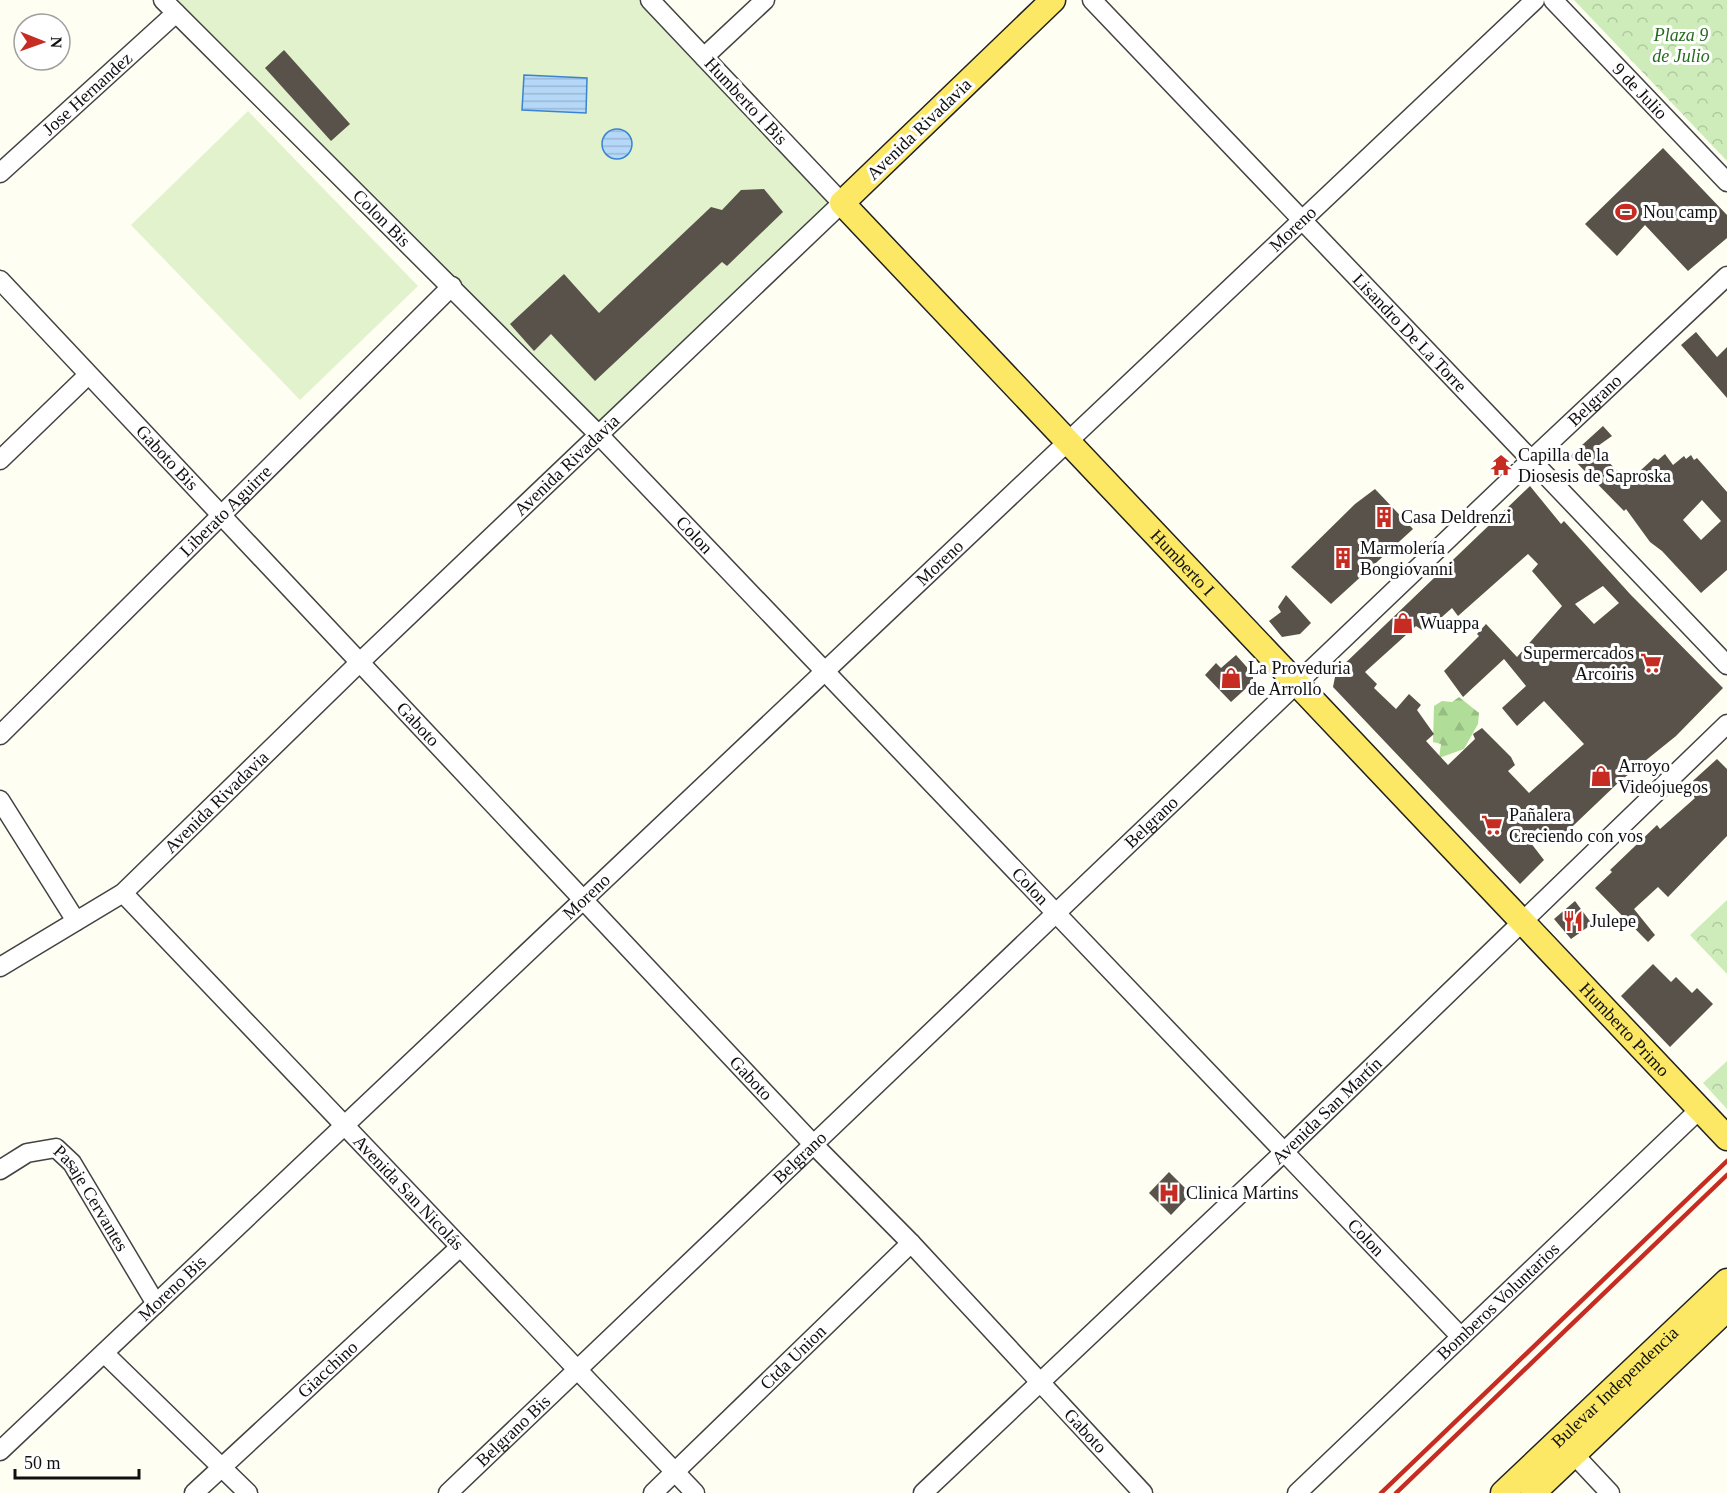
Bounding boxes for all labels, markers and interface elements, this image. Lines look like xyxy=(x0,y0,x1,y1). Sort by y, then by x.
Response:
north arrow xyxy=(12,12,72,72)
park label: Plaza 9 de Julio xyxy=(1652,25,1710,66)
text: N xyxy=(48,36,65,49)
street label: Jose Hernandez xyxy=(39,48,136,139)
street label: Humberto I Bis xyxy=(700,53,792,149)
street label: 9 de Julio xyxy=(1609,59,1672,123)
street label: Avenida Rivadavia xyxy=(863,74,975,184)
street label: Colon Bis xyxy=(349,186,414,251)
sports icon: Nou camp xyxy=(1614,200,1638,224)
street label: Moreno xyxy=(1265,202,1320,256)
place label: Nou camp xyxy=(1643,202,1717,222)
street label: Lisandro De La Torre xyxy=(1349,269,1471,396)
street label: Belgrano xyxy=(1564,370,1626,430)
street label: Avenida Rivadavia xyxy=(510,411,623,520)
street label: Gaboto Bis xyxy=(132,421,202,494)
place label: Capilla de la Diosesis de Saproska xyxy=(1518,445,1671,486)
temple icon: Capilla de la Diosesis de Saproska xyxy=(1489,453,1513,477)
street label: Liberato Aguirre xyxy=(176,461,275,560)
building icon: Casa Deldrenzi xyxy=(1372,505,1396,529)
place label: Casa Deldrenzi xyxy=(1401,507,1511,527)
street label: Colon xyxy=(672,512,717,558)
street label: Humberto I xyxy=(1146,525,1218,600)
street label: Moreno xyxy=(912,536,967,590)
place label: Marmolería Bongiovanni xyxy=(1360,538,1453,579)
building icon: Marmolería Bongiovanni xyxy=(1331,546,1355,570)
shop icon: Wuappa xyxy=(1391,611,1415,635)
place label: Wuappa xyxy=(1420,613,1479,633)
place label: Supermercados Arcoiris xyxy=(1523,643,1634,684)
supermarket icon: Supermercados Arcoiris xyxy=(1639,651,1663,675)
place label: La Proveduria de Arrollo xyxy=(1248,658,1350,699)
shop icon: La Proveduria de Arrollo xyxy=(1219,666,1243,690)
street label: Gaboto xyxy=(393,698,443,750)
street label: Avenida Rivadavia xyxy=(160,747,273,857)
place label: Arroyo Videojuegos xyxy=(1618,756,1708,797)
shop icon: Arroyo Videojuegos xyxy=(1589,764,1613,788)
street label: Belgrano xyxy=(1121,792,1182,852)
place label: Pañalera Creciendo con vos xyxy=(1509,805,1643,846)
supermarket icon: Pañalera Creciendo con vos xyxy=(1480,813,1504,837)
street label: Colon xyxy=(1008,863,1053,909)
street label: Moreno xyxy=(559,870,614,923)
restaurant icon: Julepe xyxy=(1561,909,1585,933)
place label: Julepe xyxy=(1590,911,1636,931)
street label: Humberto Primo xyxy=(1575,979,1673,1081)
street label: Gaboto xyxy=(726,1052,777,1104)
street label: Avenida San Martín xyxy=(1268,1053,1386,1168)
street label: Belgrano xyxy=(769,1128,830,1188)
street label: Avenida San Nicolás xyxy=(349,1131,468,1254)
street label: Pasaje Cervantes xyxy=(49,1141,132,1255)
hospital icon: Clinica Martins xyxy=(1157,1181,1181,1205)
place label: Clinica Martins xyxy=(1186,1183,1298,1203)
street label: Colon xyxy=(1344,1215,1388,1260)
street label: Bomberos Voluntarios xyxy=(1433,1238,1563,1364)
street label: Moreno Bis xyxy=(134,1252,210,1325)
street label: Ctda Union xyxy=(756,1321,830,1394)
street label: Bulevar Independencia xyxy=(1547,1323,1682,1452)
street label: Giacchino xyxy=(294,1337,362,1402)
street label: Belgrano Bis xyxy=(472,1391,554,1471)
street label: Gaboto xyxy=(1060,1405,1111,1457)
scale bar xyxy=(15,1442,140,1480)
text: 50 m xyxy=(24,1453,61,1473)

